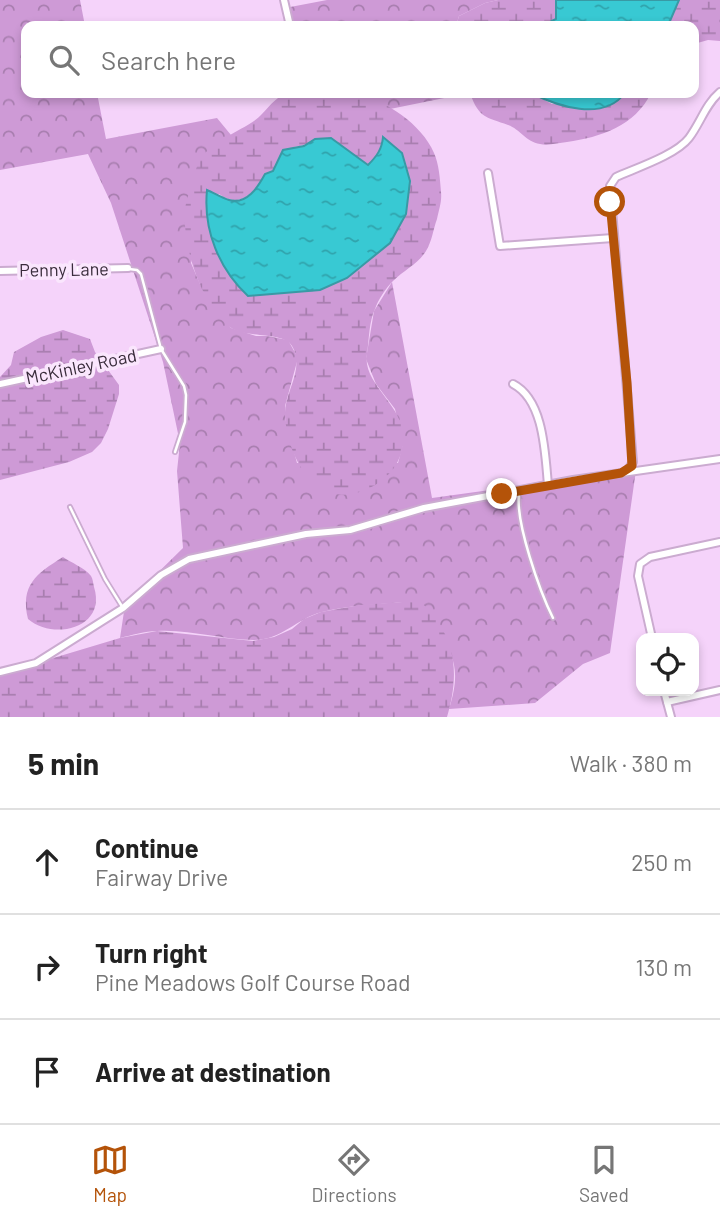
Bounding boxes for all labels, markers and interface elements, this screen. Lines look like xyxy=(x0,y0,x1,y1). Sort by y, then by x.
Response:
search box xyxy=(21,21,699,98)
icon: search xyxy=(45,41,83,79)
text: Search here xyxy=(101,44,236,75)
route start xyxy=(594,186,625,217)
street label: Penny Lane xyxy=(19,257,109,281)
street label: McKinley Road xyxy=(24,344,138,388)
route end xyxy=(486,478,517,509)
map controls xyxy=(636,633,699,696)
button: locate xyxy=(636,633,699,696)
text: 5 min xyxy=(28,745,99,781)
text: Walk · 380 m xyxy=(570,749,692,777)
text: Continue xyxy=(95,832,199,863)
icon: ahead xyxy=(28,843,66,881)
text: 250 m xyxy=(631,848,692,876)
text: Fairway Drive xyxy=(95,863,228,891)
text: Turn right xyxy=(95,937,208,968)
icon: right xyxy=(28,948,66,986)
text: 130 m xyxy=(635,953,692,981)
text: Pine Meadows Golf Course Road xyxy=(95,968,411,996)
icon: arrive xyxy=(28,1053,66,1091)
text: Arrive at destination xyxy=(95,1056,331,1087)
tab: Map xyxy=(91,1141,129,1206)
tab: Directions xyxy=(312,1141,397,1206)
tab: Saved xyxy=(579,1141,629,1206)

